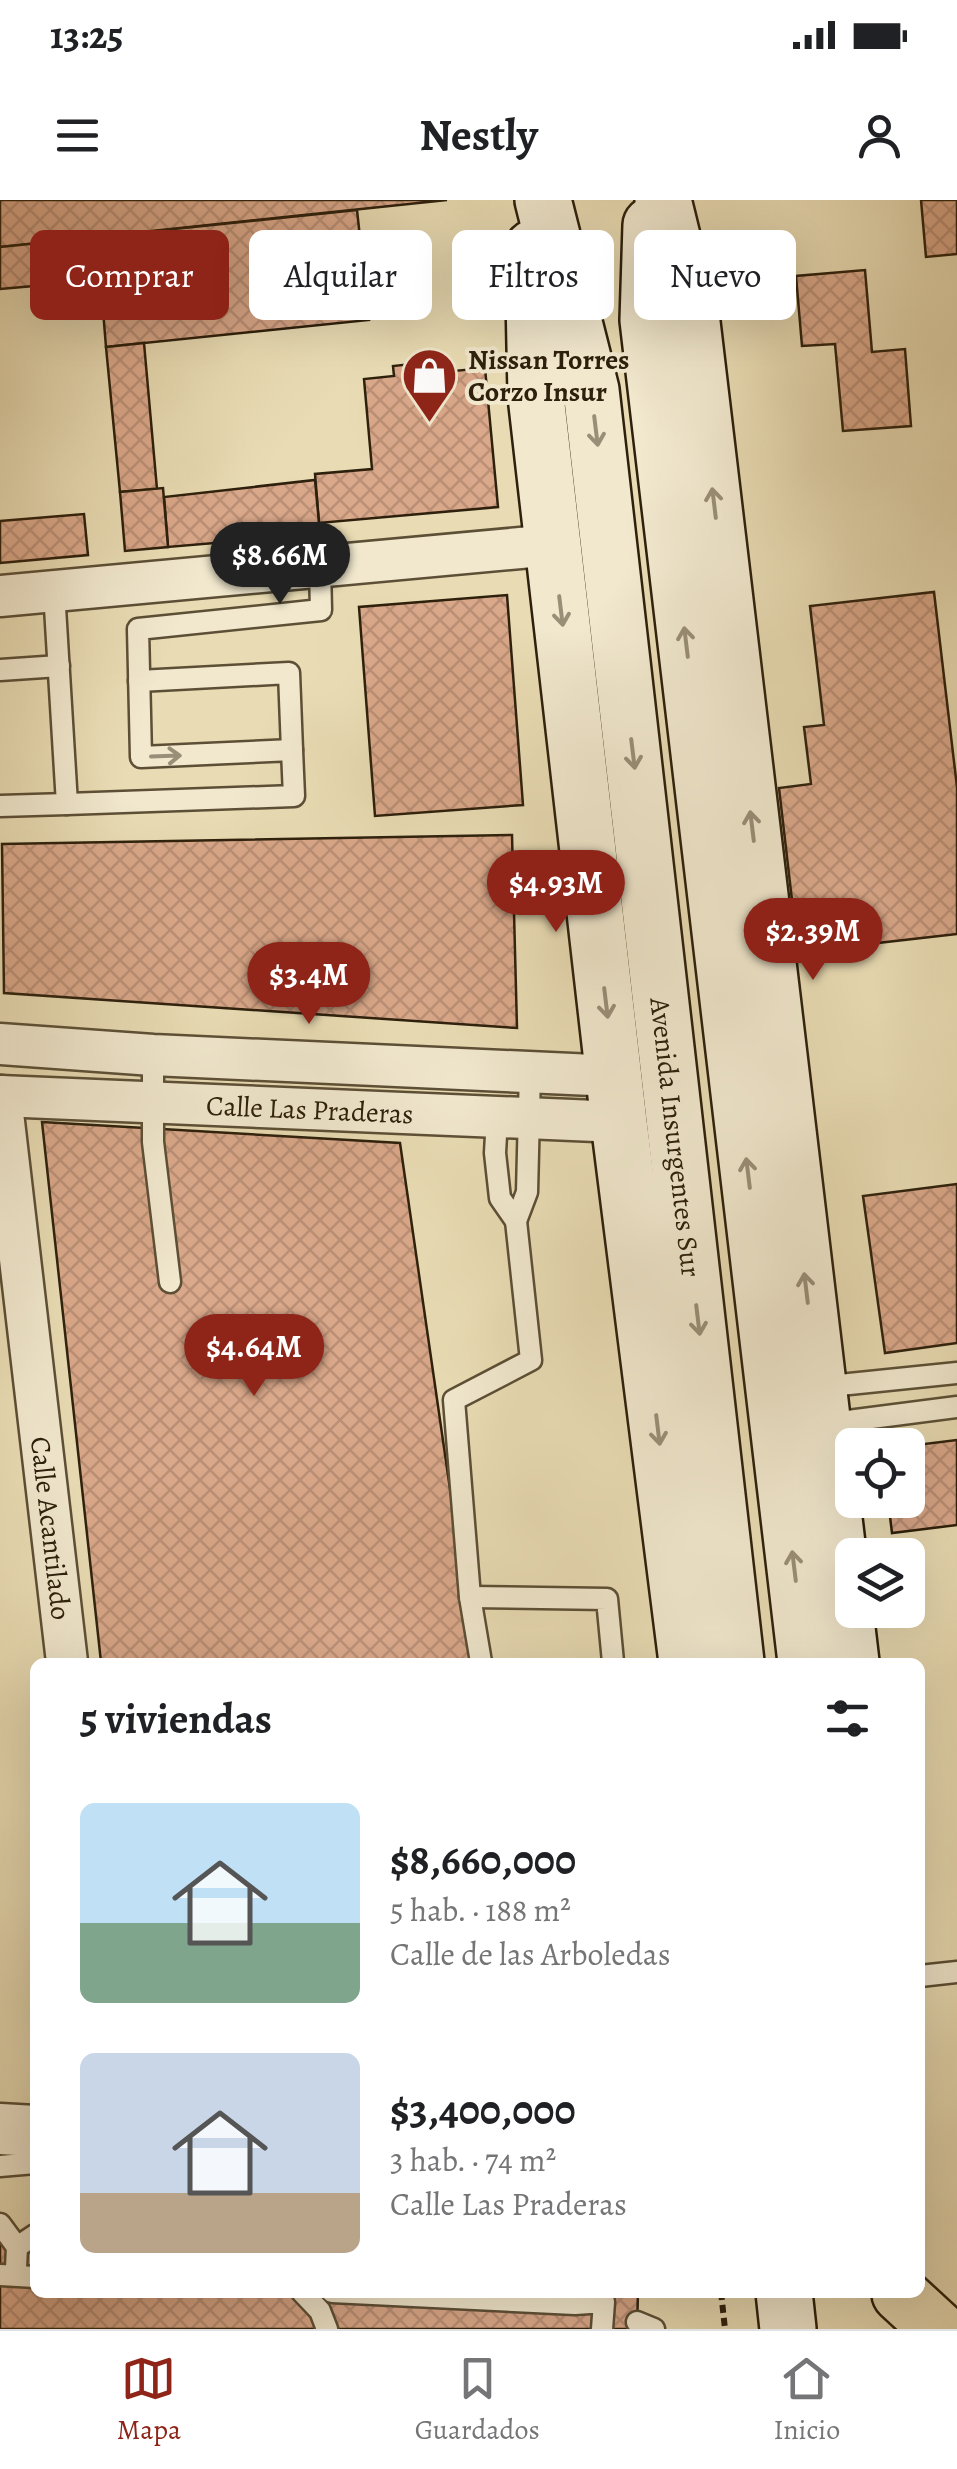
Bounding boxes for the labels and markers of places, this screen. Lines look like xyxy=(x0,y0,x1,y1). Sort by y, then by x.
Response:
place label: Nissan Torres Corzo Insur xyxy=(468,341,630,411)
shop icon: Nissan Torres Corzo Insur xyxy=(399,345,459,424)
pin: $8.66M xyxy=(199,522,361,607)
pin: $4.93M xyxy=(475,850,637,935)
pin: $2.39M xyxy=(732,898,894,983)
pin: $3.4M xyxy=(239,942,379,1027)
pin: $4.64M xyxy=(173,1314,335,1399)

